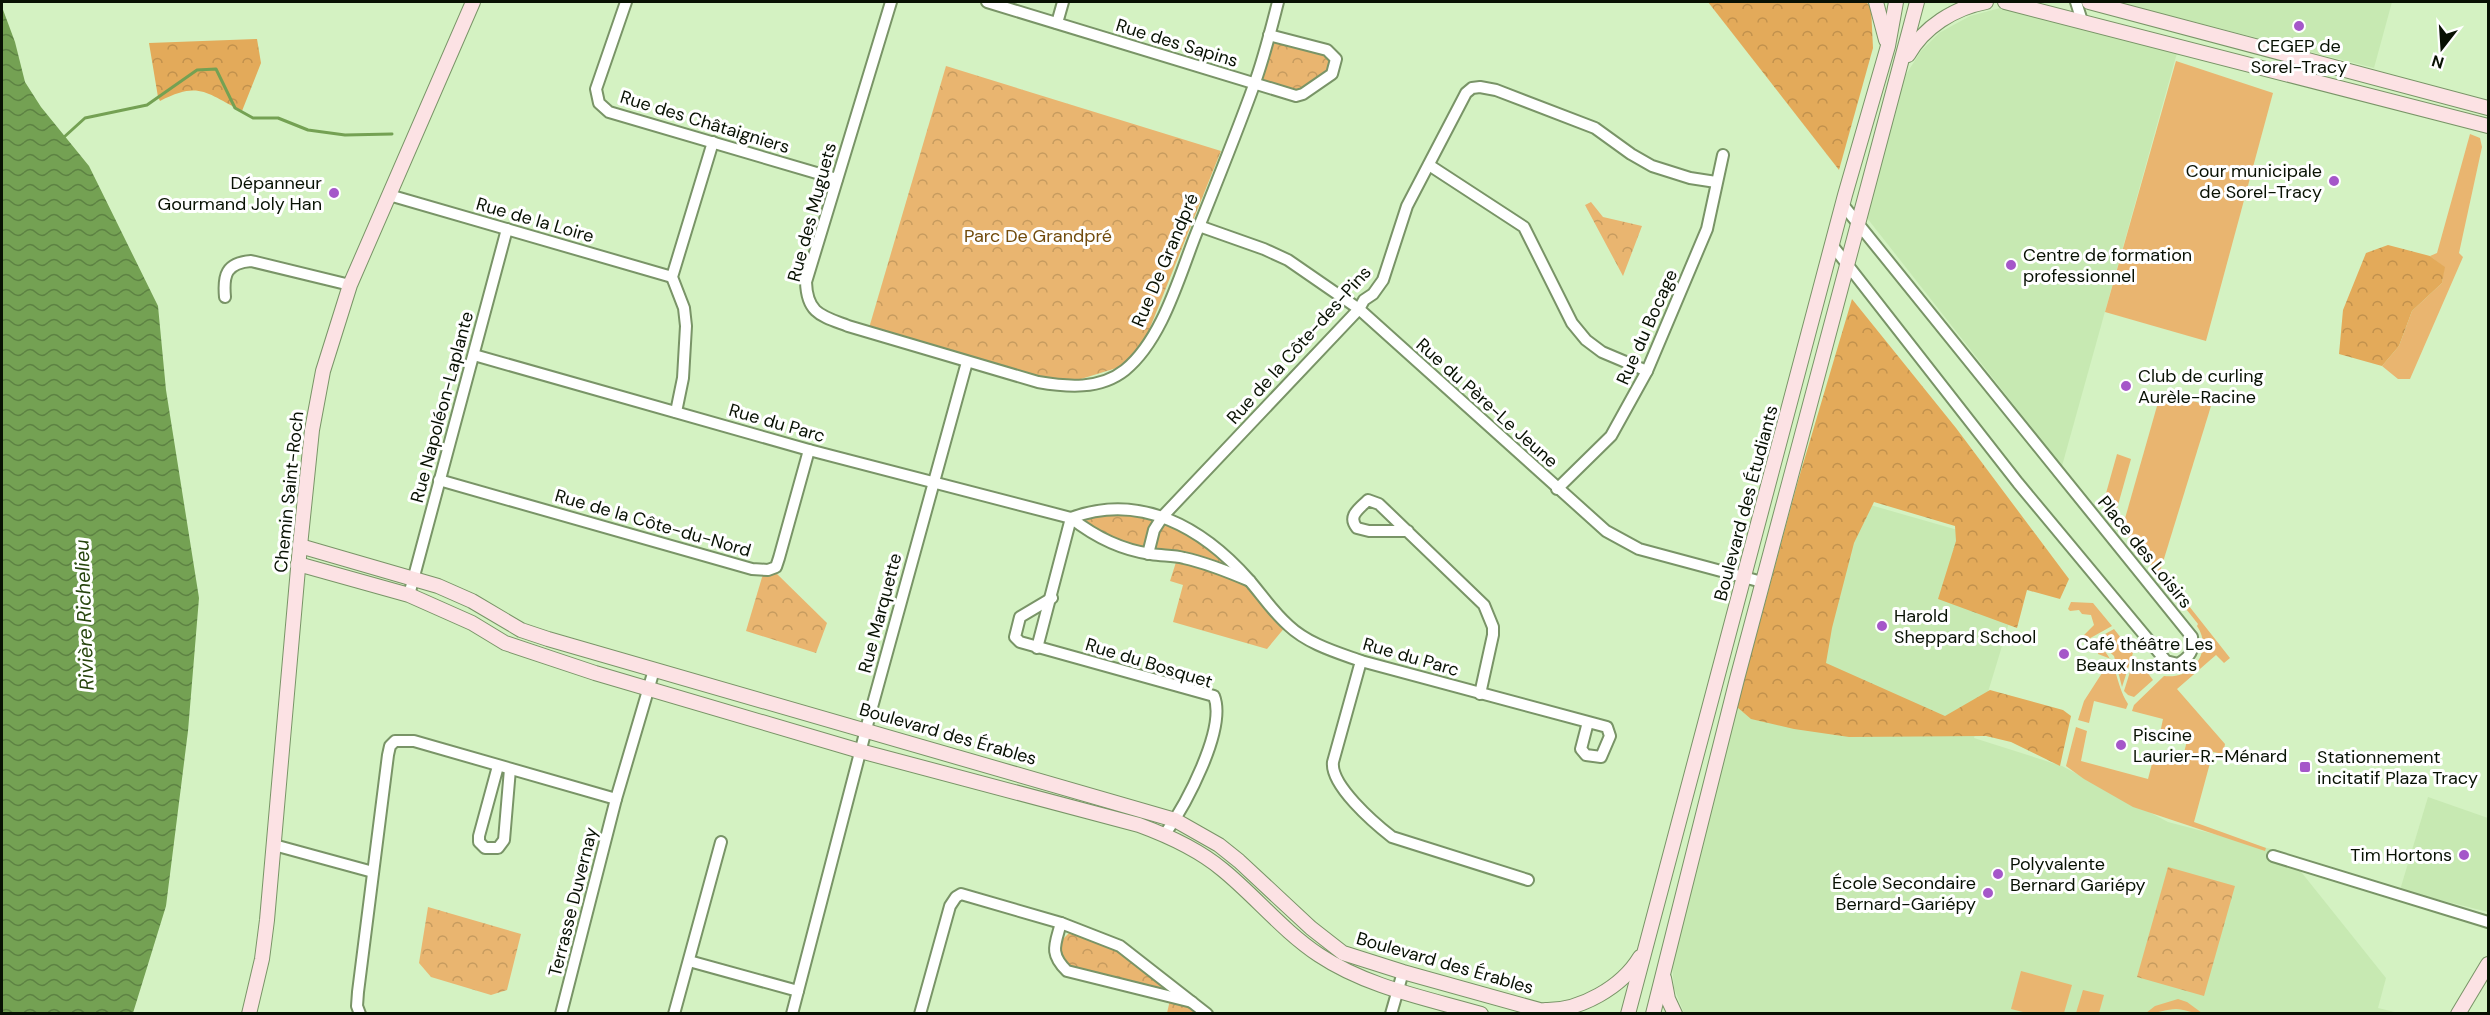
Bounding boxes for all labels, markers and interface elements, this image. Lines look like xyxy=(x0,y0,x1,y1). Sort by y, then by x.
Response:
street label: Rue des Sapins xyxy=(1113,13,1241,73)
north arrow xyxy=(2412,18,2472,78)
marker: CEGEP de Sorel-Tracy xyxy=(2292,19,2306,33)
place label: CEGEP de Sorel-Tracy xyxy=(2251,34,2347,79)
text: N xyxy=(2429,50,2446,74)
street label: Rue des Châtaigniers xyxy=(617,85,793,159)
street label: Rue des Muguets xyxy=(782,140,842,284)
place label: Cour municipale de Sorel-Tracy xyxy=(2186,159,2322,204)
place label: Dépanneur Gourmand Joly Han xyxy=(158,171,322,216)
marker: Cour municipale de Sorel-Tracy xyxy=(2327,174,2341,188)
marker: Dépanneur Gourmand Joly Han xyxy=(327,186,341,200)
street label: Rue De Grandpré xyxy=(1126,190,1204,330)
street label: Rue de la Loire xyxy=(473,192,597,248)
park label: Parc De Grandpré xyxy=(964,224,1112,248)
place label: Centre de formation professionnel xyxy=(2023,243,2192,288)
marker: Centre de formation professionnel xyxy=(2004,258,2018,272)
street label: Rue de la Côte-des-Pins xyxy=(1221,261,1377,429)
street label: Rue du Bocage xyxy=(1611,266,1683,388)
street label: Rue Napoléon-Laplante xyxy=(405,309,479,505)
street label: Rue du Père-Le Jeune xyxy=(1411,333,1563,473)
place label: Club de curling Aurèle-Racine xyxy=(2138,364,2264,409)
marker: Club de curling Aurèle-Racine xyxy=(2119,379,2133,393)
street label: Rue du Parc xyxy=(726,398,828,448)
street label: Boulevard des Étudiants xyxy=(1708,403,1784,603)
street label: Chemin Saint-Roch xyxy=(269,410,309,574)
street label: Rue de la Côte-du-Nord xyxy=(552,483,754,563)
street label: Place des Loisirs xyxy=(2092,491,2198,613)
water label: Rivière Richelieu xyxy=(68,539,100,691)
street label: Rue Marquette xyxy=(853,551,907,675)
place label: Harold Sheppard School xyxy=(1894,604,2036,649)
marker: Harold Sheppard School xyxy=(1875,619,1889,633)
street label: Rue du Bosquet xyxy=(1083,632,1215,694)
street label: Rue du Parc xyxy=(1360,632,1462,682)
place label: Café théâtre Les Beaux Instants xyxy=(2076,632,2213,677)
marker: Café théâtre Les Beaux Instants xyxy=(2057,647,2071,661)
street label: Boulevard des Érables xyxy=(857,697,1039,771)
place label: Piscine Laurier-R.-Ménard xyxy=(2133,723,2287,768)
marker: Piscine Laurier-R.-Ménard xyxy=(2114,738,2128,752)
place label: Stationnement incitatif Plaza Tracy xyxy=(2317,745,2478,790)
marker: Stationnement incitatif Plaza Tracy xyxy=(2298,760,2312,774)
street label: Terrasse Duvernay xyxy=(543,825,603,979)
place label: Tim Hortons xyxy=(2350,843,2452,867)
marker: Tim Hortons xyxy=(2457,848,2471,862)
place label: Polyvalente Bernard Gariépy xyxy=(2010,852,2145,897)
marker: Polyvalente Bernard Gariépy xyxy=(1991,867,2005,881)
place label: École Secondaire Bernard-Gariépy xyxy=(1832,871,1976,916)
marker: École Secondaire Bernard-Gariépy xyxy=(1981,886,1995,900)
street label: Boulevard des Érables xyxy=(1354,926,1536,1000)

